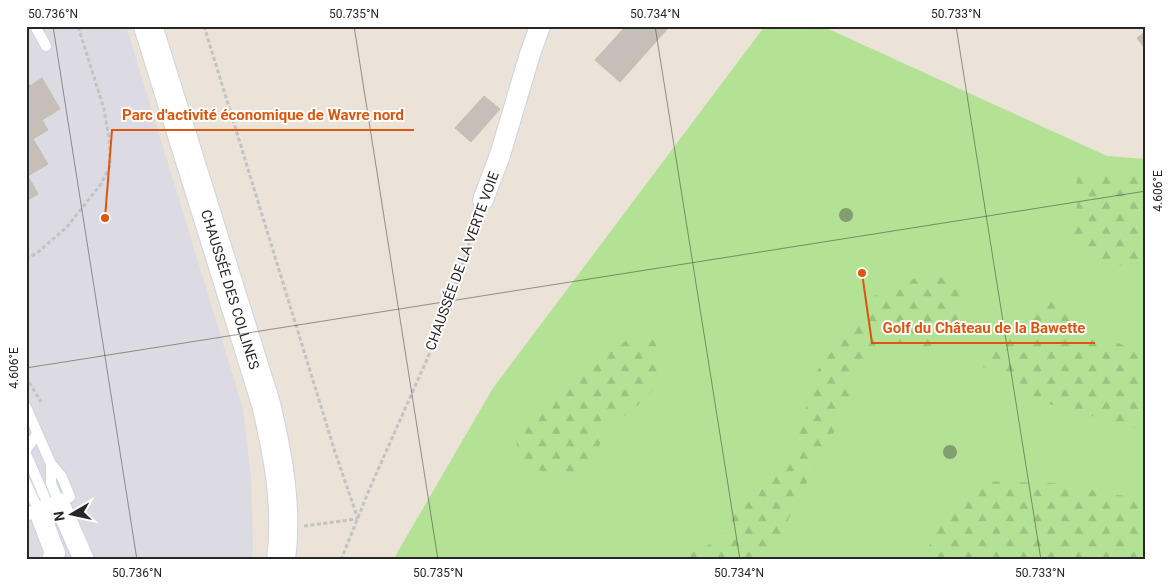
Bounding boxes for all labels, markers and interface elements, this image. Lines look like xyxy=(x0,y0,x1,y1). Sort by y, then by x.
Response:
text: 50.736°N xyxy=(28,7,78,21)
text: 50.735°N xyxy=(329,7,379,21)
text: 50.734°N xyxy=(630,7,680,21)
text: 50.733°N xyxy=(931,7,981,21)
callout: Parc d'activité économique de Wavre nord xyxy=(112,100,414,130)
text: Parc d'activité économique de Wavre nord xyxy=(122,106,404,124)
street label: CHAUSSÉE DE LA VERTE VOIE xyxy=(421,169,502,353)
text: 4.606°E xyxy=(1151,170,1165,212)
street label: CHAUSSÉE DES COLLINES xyxy=(198,208,263,371)
callout: Golf du Château de la Bawette xyxy=(872,313,1095,343)
text: Golf du Château de la Bawette xyxy=(883,319,1085,337)
text: 4.606°E xyxy=(7,347,21,389)
north arrow xyxy=(48,488,98,538)
text: N xyxy=(50,510,68,522)
text: 50.736°N xyxy=(112,566,162,580)
text: 50.735°N xyxy=(413,566,463,580)
text: 50.734°N xyxy=(714,566,764,580)
text: 50.733°N xyxy=(1015,566,1065,580)

